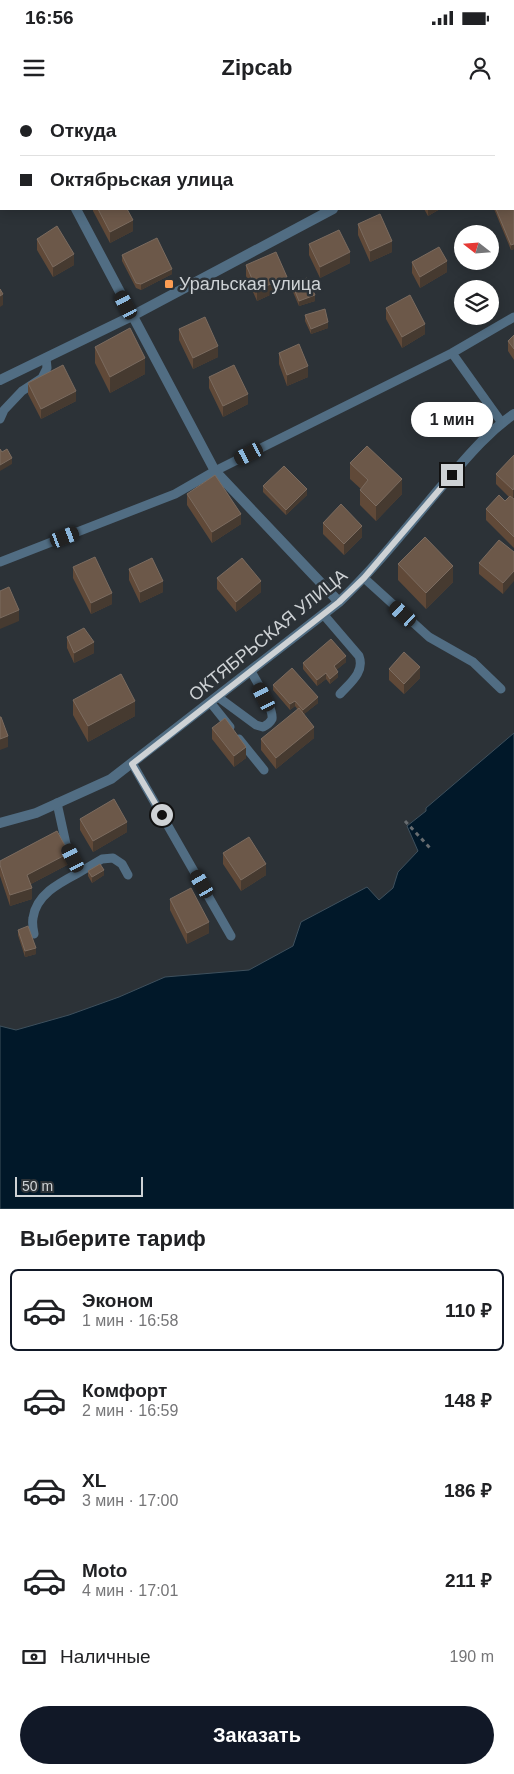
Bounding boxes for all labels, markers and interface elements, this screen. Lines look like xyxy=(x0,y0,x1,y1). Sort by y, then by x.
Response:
text: 16:56 xyxy=(25,7,74,28)
icon: menu xyxy=(20,54,48,82)
icon: person xyxy=(466,54,494,82)
text: Zipcab xyxy=(222,55,292,80)
text: Откуда xyxy=(50,120,116,141)
text: Октябрьская улица xyxy=(50,169,233,190)
north arrow xyxy=(454,225,499,270)
map controls xyxy=(454,225,499,325)
place label: Уральская улица xyxy=(179,274,322,294)
marker: Уральская улица xyxy=(163,278,175,290)
button: layers xyxy=(454,280,499,325)
car xyxy=(112,288,139,322)
callout: 1 мин xyxy=(411,402,493,438)
text: 1 мин xyxy=(430,411,474,428)
car xyxy=(232,441,265,467)
route end xyxy=(441,464,463,486)
car xyxy=(48,525,81,549)
street label: ОКТЯБРЬСКАЯ УЛИЦА xyxy=(185,565,351,705)
car xyxy=(386,598,419,630)
car xyxy=(250,680,277,714)
route start xyxy=(151,804,173,826)
car xyxy=(59,841,86,875)
car xyxy=(188,867,215,901)
scale bar xyxy=(15,1174,142,1197)
text: 50 m xyxy=(22,1178,53,1194)
text: Выберите тариф xyxy=(20,1226,206,1251)
icon: car xyxy=(22,1288,67,1333)
text: Эконом xyxy=(82,1290,153,1311)
text: 110 ₽ xyxy=(445,1300,492,1321)
text: 1 мин · 16:58 xyxy=(82,1312,178,1329)
icon: car xyxy=(22,1378,67,1423)
text: Комфорт xyxy=(82,1380,167,1401)
text: 148 ₽ xyxy=(444,1390,492,1411)
text: 2 мин · 16:59 xyxy=(82,1402,178,1419)
icon: car xyxy=(22,1468,67,1513)
text: XL xyxy=(82,1470,106,1491)
text: 186 ₽ xyxy=(444,1480,492,1501)
text: 3 мин · 17:00 xyxy=(82,1492,178,1509)
icon: car xyxy=(22,1558,67,1603)
text: Moto xyxy=(82,1560,127,1581)
text: 211 ₽ xyxy=(445,1570,492,1591)
text: 4 мин · 17:01 xyxy=(82,1582,178,1599)
icon: cash xyxy=(20,1643,48,1671)
text: Наличные xyxy=(60,1646,151,1667)
text: 190 m xyxy=(450,1648,494,1665)
button: Заказать xyxy=(20,1706,494,1764)

